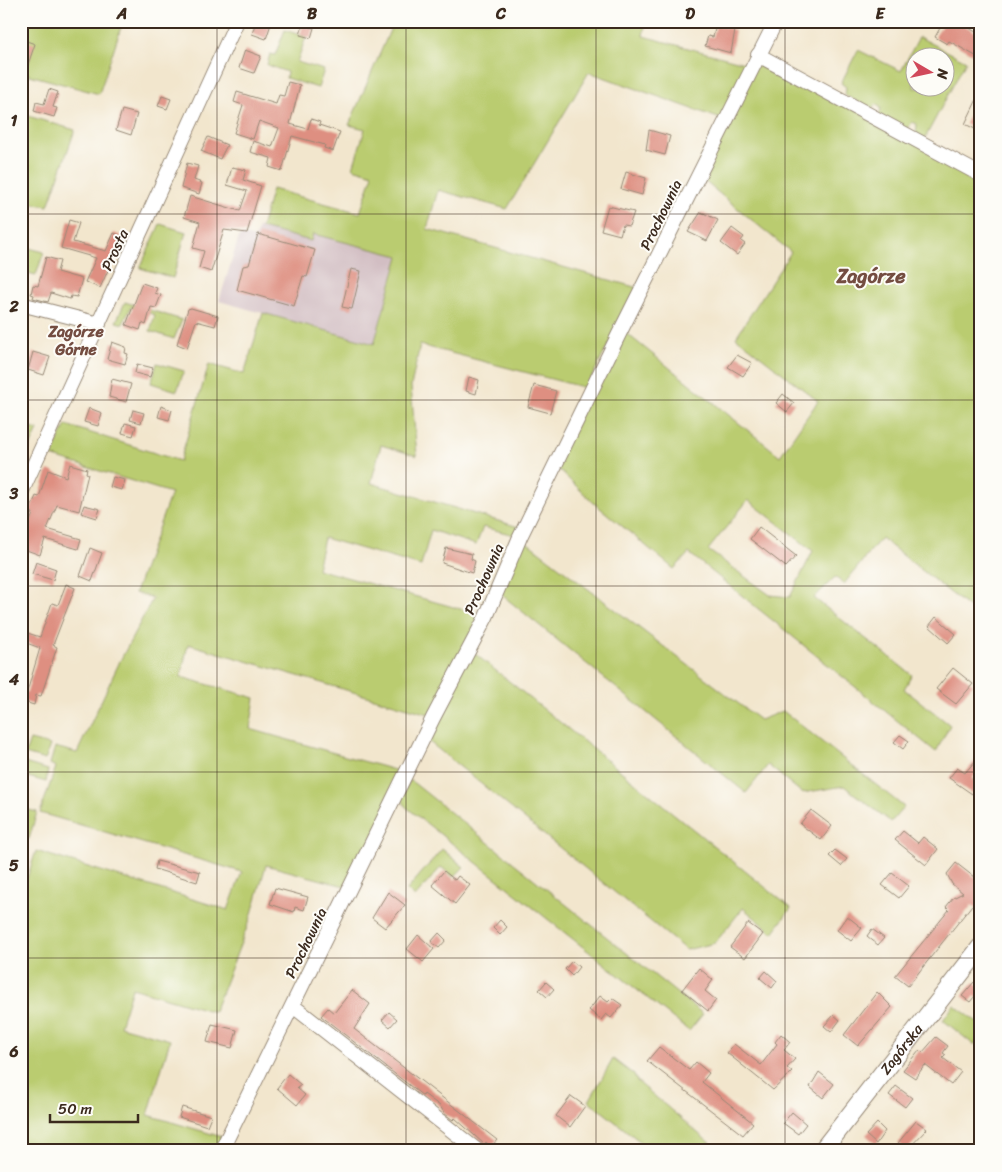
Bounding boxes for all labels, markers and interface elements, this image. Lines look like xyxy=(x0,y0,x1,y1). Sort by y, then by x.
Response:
text: A xyxy=(116,0,127,28)
text: B xyxy=(307,0,318,28)
text: C xyxy=(495,0,507,28)
text: D xyxy=(685,0,695,28)
text: E xyxy=(876,0,886,28)
north arrow xyxy=(904,48,954,98)
text: N xyxy=(929,66,956,81)
text: 1 xyxy=(11,106,18,135)
street label: Prochownia xyxy=(633,175,690,255)
street label: Prosta xyxy=(94,224,136,275)
district label: Zagórze xyxy=(835,259,906,294)
text: 2 xyxy=(8,292,19,321)
district label: Zagórze Górne xyxy=(47,317,104,364)
text: 3 xyxy=(9,479,19,508)
street label: Prochownia xyxy=(457,539,512,619)
text: 4 xyxy=(8,665,19,694)
text: 5 xyxy=(9,851,19,880)
street label: Prochownia xyxy=(278,903,335,983)
street label: Zagórska xyxy=(873,1018,930,1080)
text: 6 xyxy=(8,1037,19,1066)
scale bar xyxy=(50,1092,138,1124)
text: 50 m xyxy=(58,1096,93,1122)

